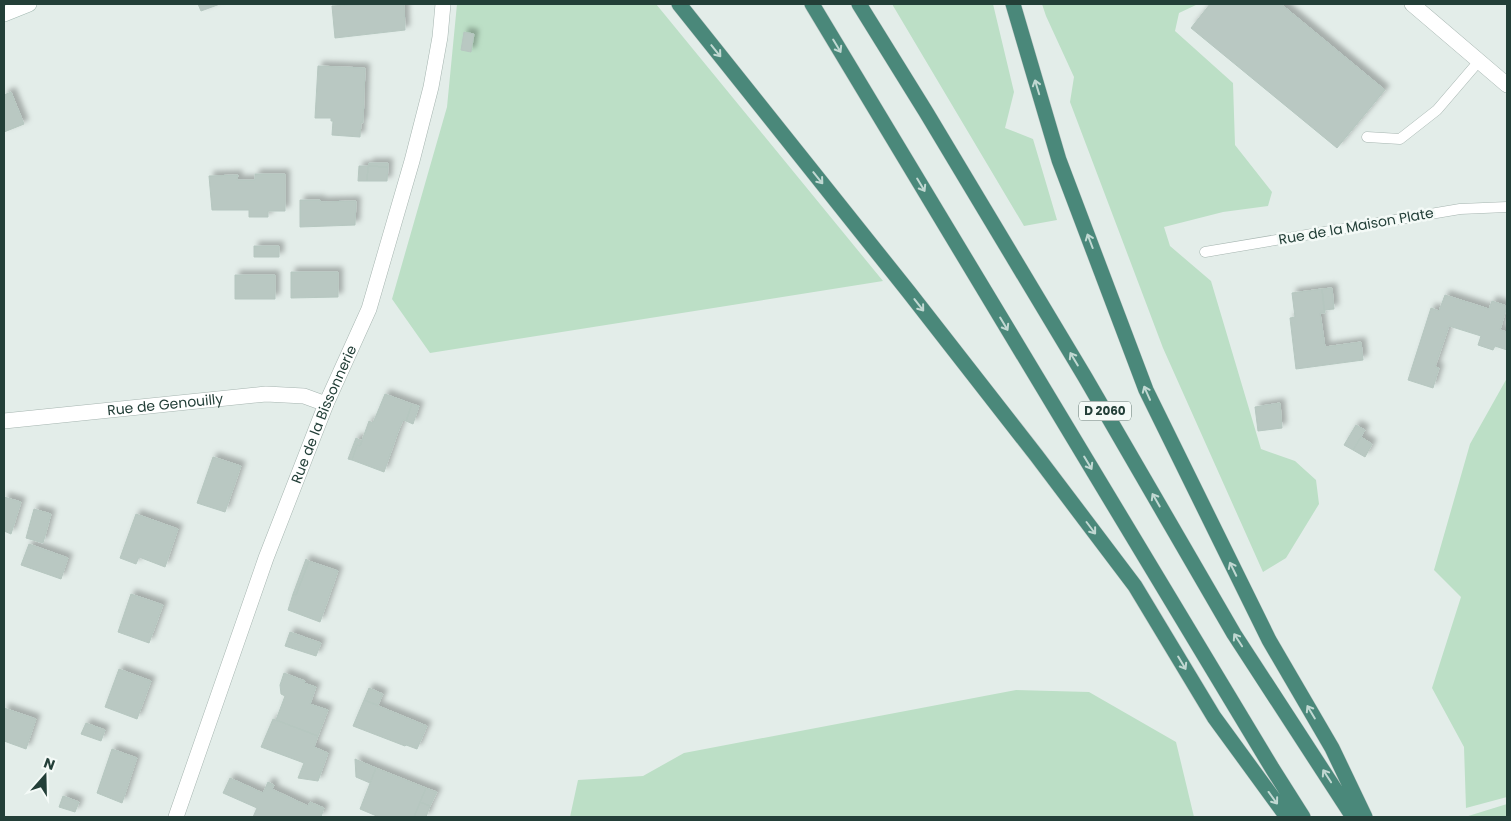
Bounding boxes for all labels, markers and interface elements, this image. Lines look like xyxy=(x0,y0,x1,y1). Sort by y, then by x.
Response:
one-way arrow xyxy=(833,38,843,52)
one-way arrow xyxy=(711,44,722,57)
one-way arrow xyxy=(1032,80,1041,95)
one-way arrow xyxy=(812,171,823,184)
one-way arrow xyxy=(916,178,926,192)
street label: Rue de la Maison Plate xyxy=(1277,202,1435,249)
one-way arrow xyxy=(1085,234,1094,249)
one-way arrow xyxy=(914,298,924,312)
one-way arrow xyxy=(1000,317,1010,331)
street label: Rue de la Bissonnerie xyxy=(286,342,361,486)
one-way arrow xyxy=(1069,353,1079,367)
one-way arrow xyxy=(1142,386,1152,401)
street label: Rue de Genouilly xyxy=(106,388,224,420)
road number: D 2060 xyxy=(1079,402,1131,421)
one-way arrow xyxy=(1084,456,1094,470)
one-way arrow xyxy=(1151,492,1161,507)
one-way arrow xyxy=(1086,521,1097,534)
one-way arrow xyxy=(1228,562,1238,577)
one-way arrow xyxy=(1233,634,1243,648)
one-way arrow xyxy=(1177,656,1187,670)
one-way arrow xyxy=(1305,705,1315,719)
north arrow xyxy=(20,751,70,801)
text: N xyxy=(41,753,58,775)
one-way arrow xyxy=(1321,770,1331,784)
one-way arrow xyxy=(1268,791,1278,805)

